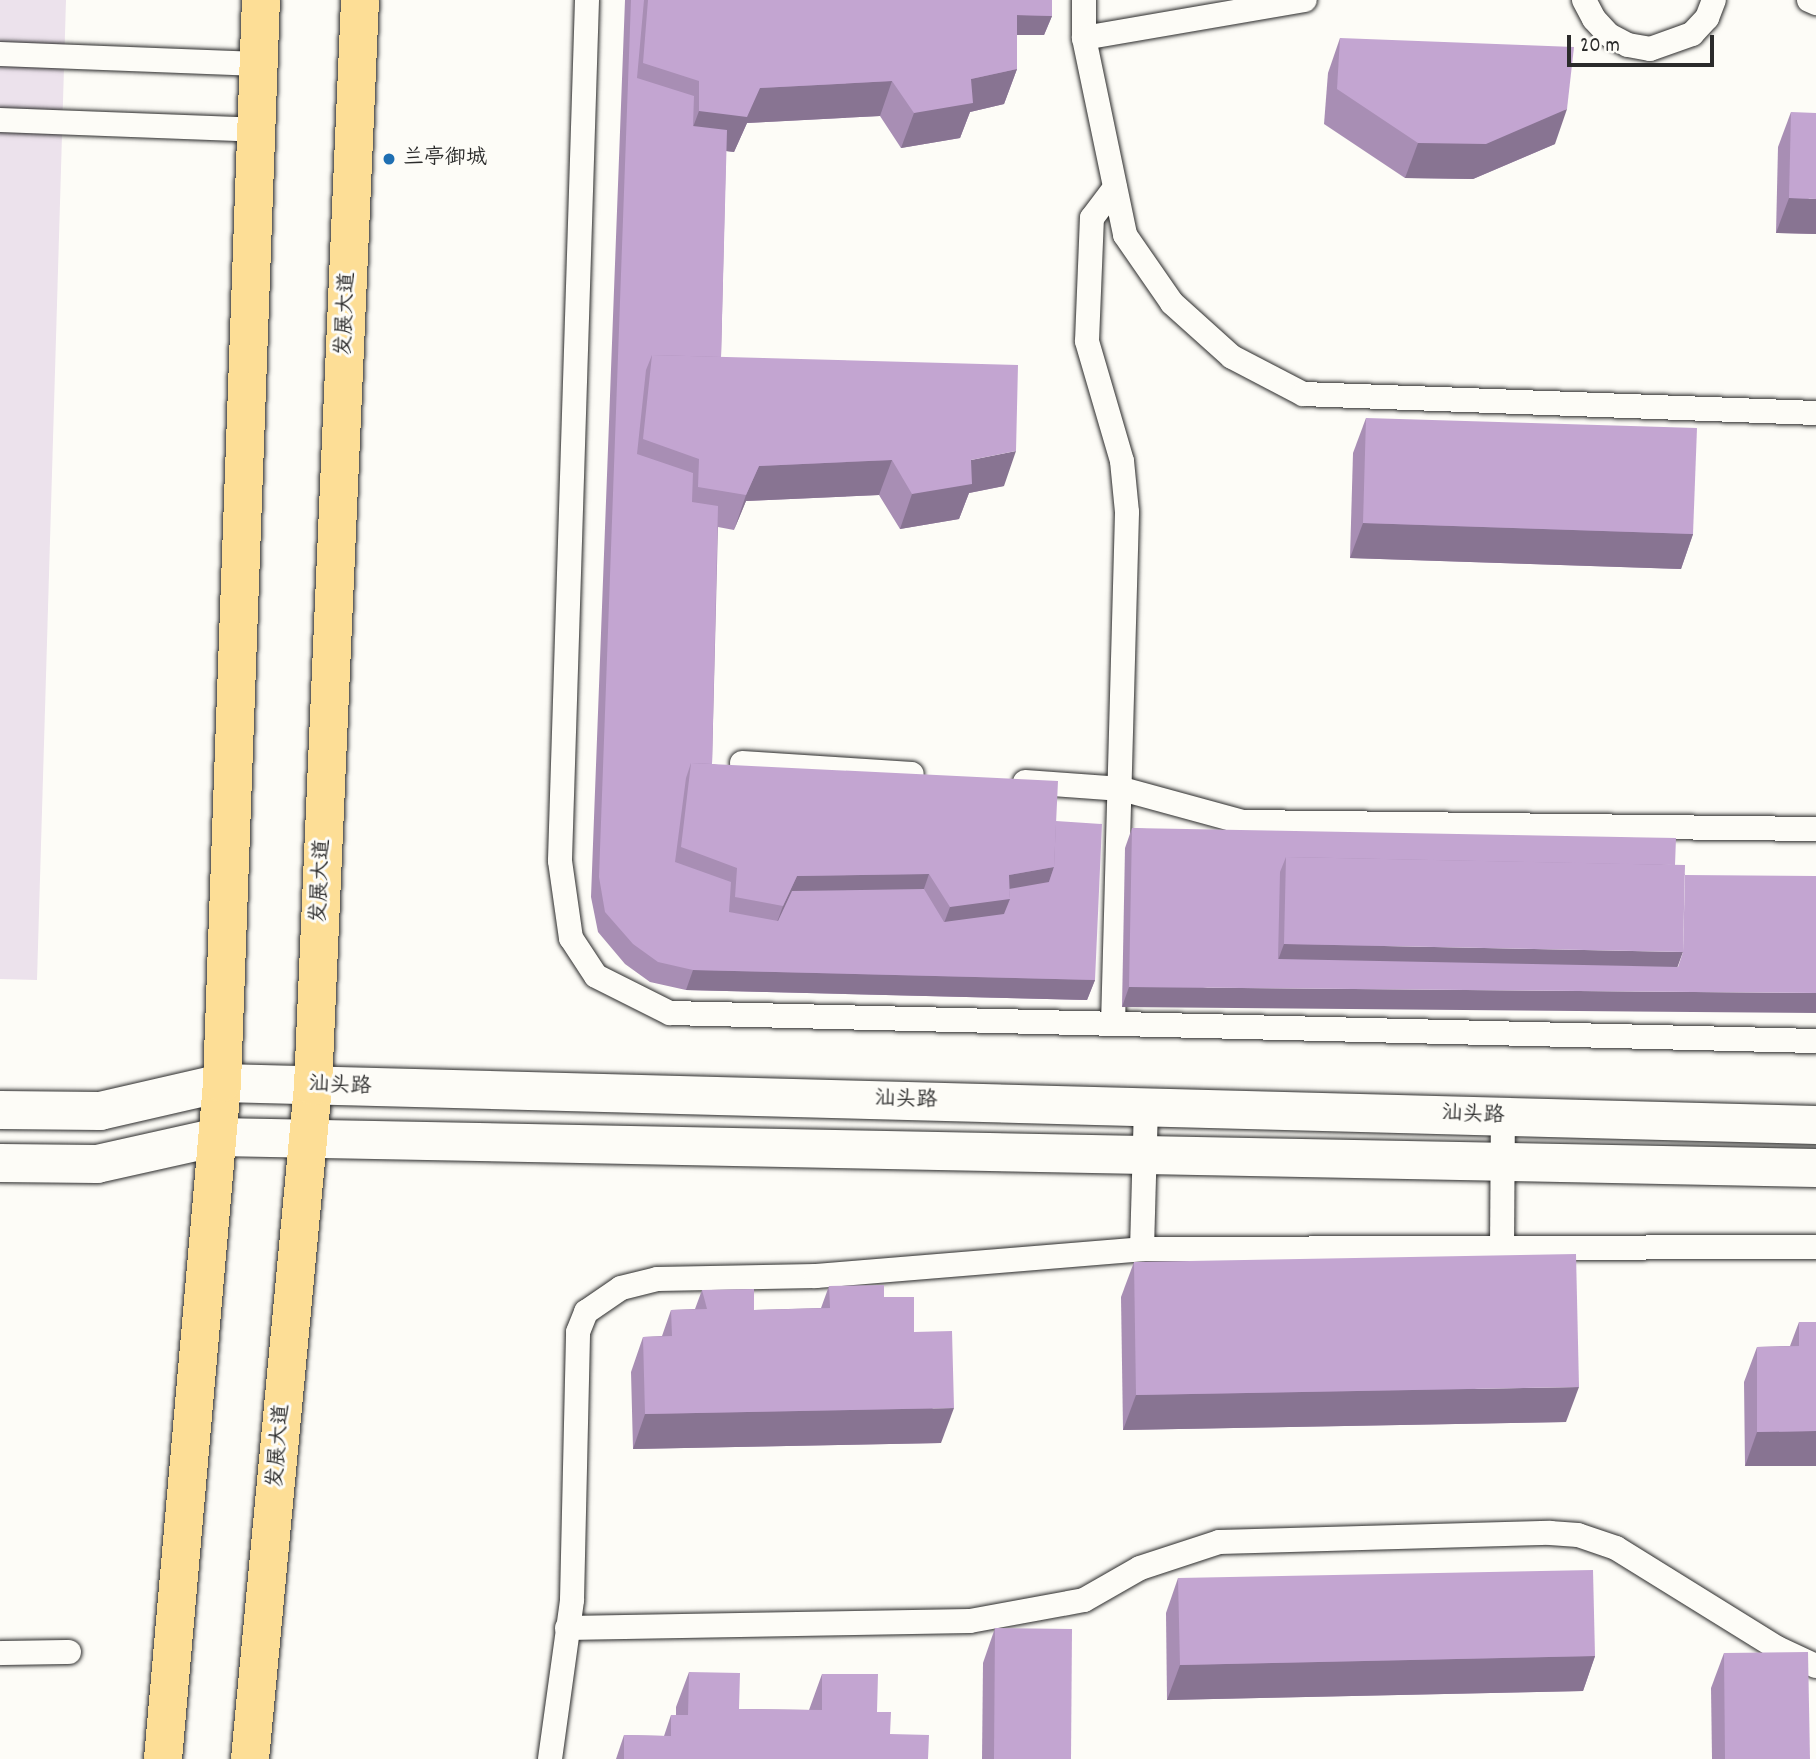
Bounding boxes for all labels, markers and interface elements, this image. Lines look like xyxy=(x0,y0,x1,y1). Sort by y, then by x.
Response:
scale bar xyxy=(1571,21,1718,65)
text: 20 m xyxy=(1580,32,1620,62)
place label: 兰亭御城 xyxy=(403,146,487,172)
marker: 兰亭御城 xyxy=(381,151,397,167)
street label: 发展大道 xyxy=(332,271,362,357)
street label: 发展大道 xyxy=(307,838,337,924)
street label: 汕头路 xyxy=(308,1073,372,1101)
street label: 汕头路 xyxy=(874,1088,938,1114)
street label: 汕头路 xyxy=(1441,1102,1505,1130)
street label: 发展大道 xyxy=(264,1403,296,1489)

